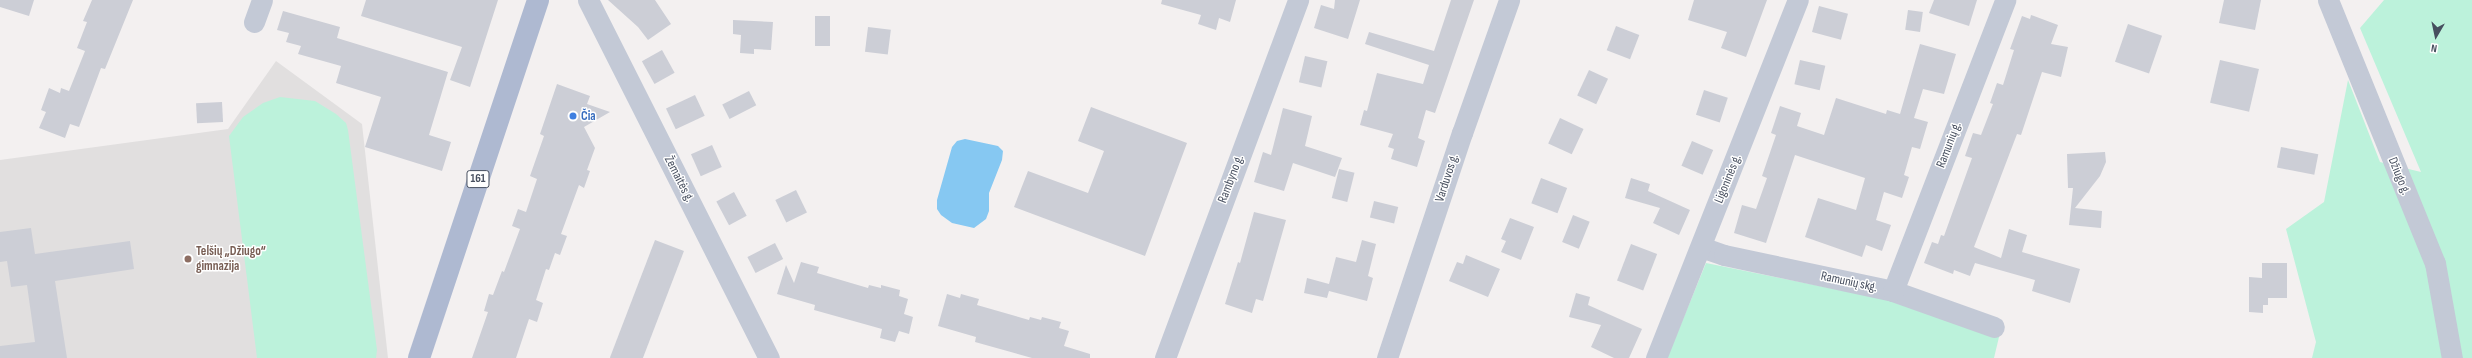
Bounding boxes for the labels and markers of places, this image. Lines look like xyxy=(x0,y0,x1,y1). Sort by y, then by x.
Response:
place label: Čia xyxy=(581,108,596,124)
marker: Čia xyxy=(568,111,578,121)
place label: Telšių „Džiugo“ gimnazija xyxy=(196,244,266,275)
marker: Telšių „Džiugo“ gimnazija xyxy=(183,254,193,264)

